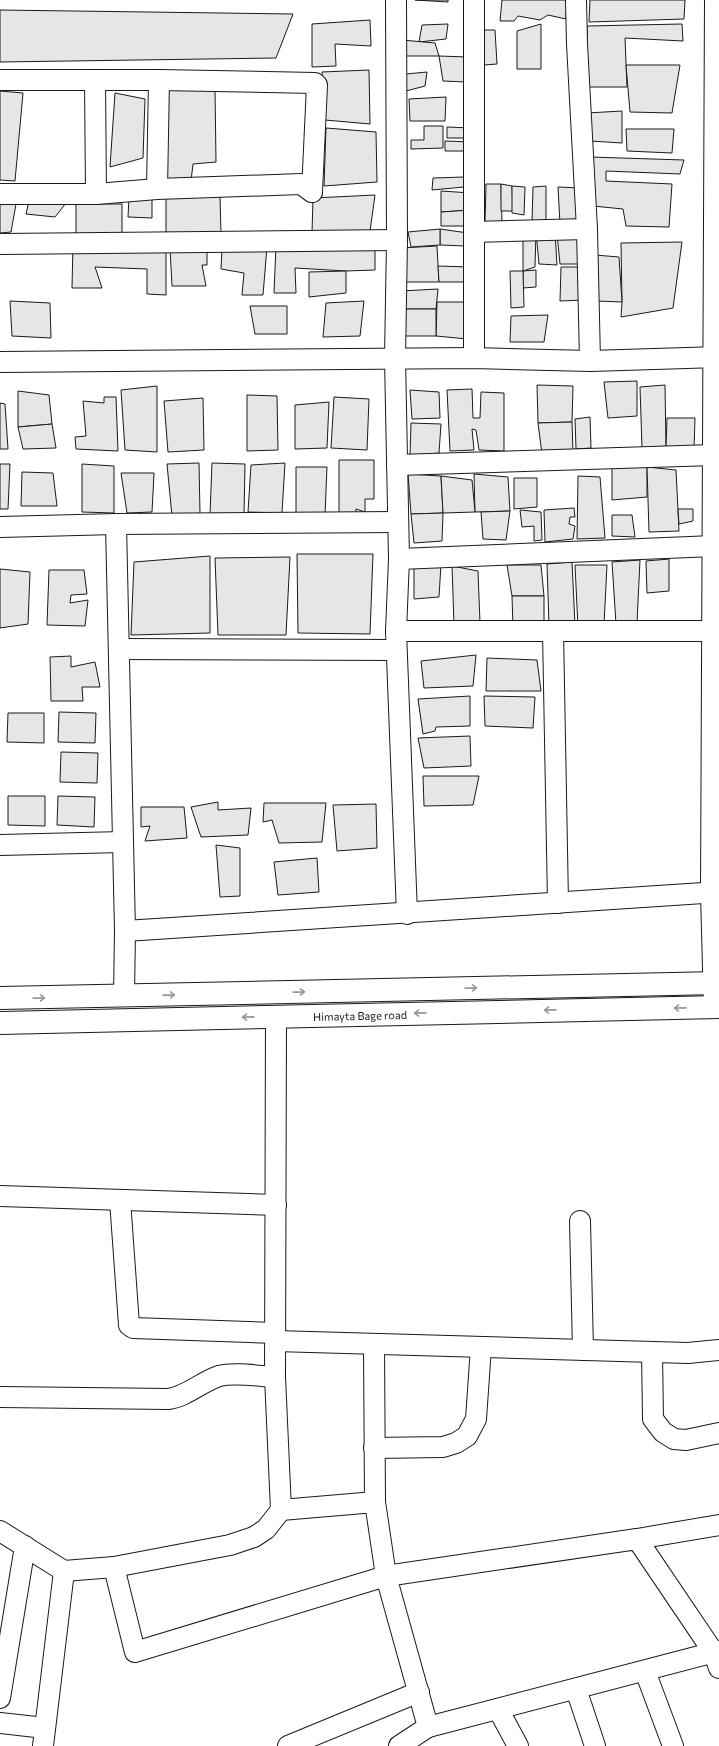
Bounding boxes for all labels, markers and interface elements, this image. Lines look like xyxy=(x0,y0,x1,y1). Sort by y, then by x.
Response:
one-way arrow xyxy=(464,984,477,992)
one-way arrow xyxy=(292,988,305,996)
one-way arrow xyxy=(162,991,175,999)
one-way arrow xyxy=(32,994,45,1001)
one-way arrow xyxy=(674,1004,687,1011)
street label: Himayta Bage road xyxy=(313,1007,407,1023)
one-way arrow xyxy=(544,1007,557,1014)
one-way arrow xyxy=(414,1009,427,1017)
one-way arrow xyxy=(242,1013,255,1021)

